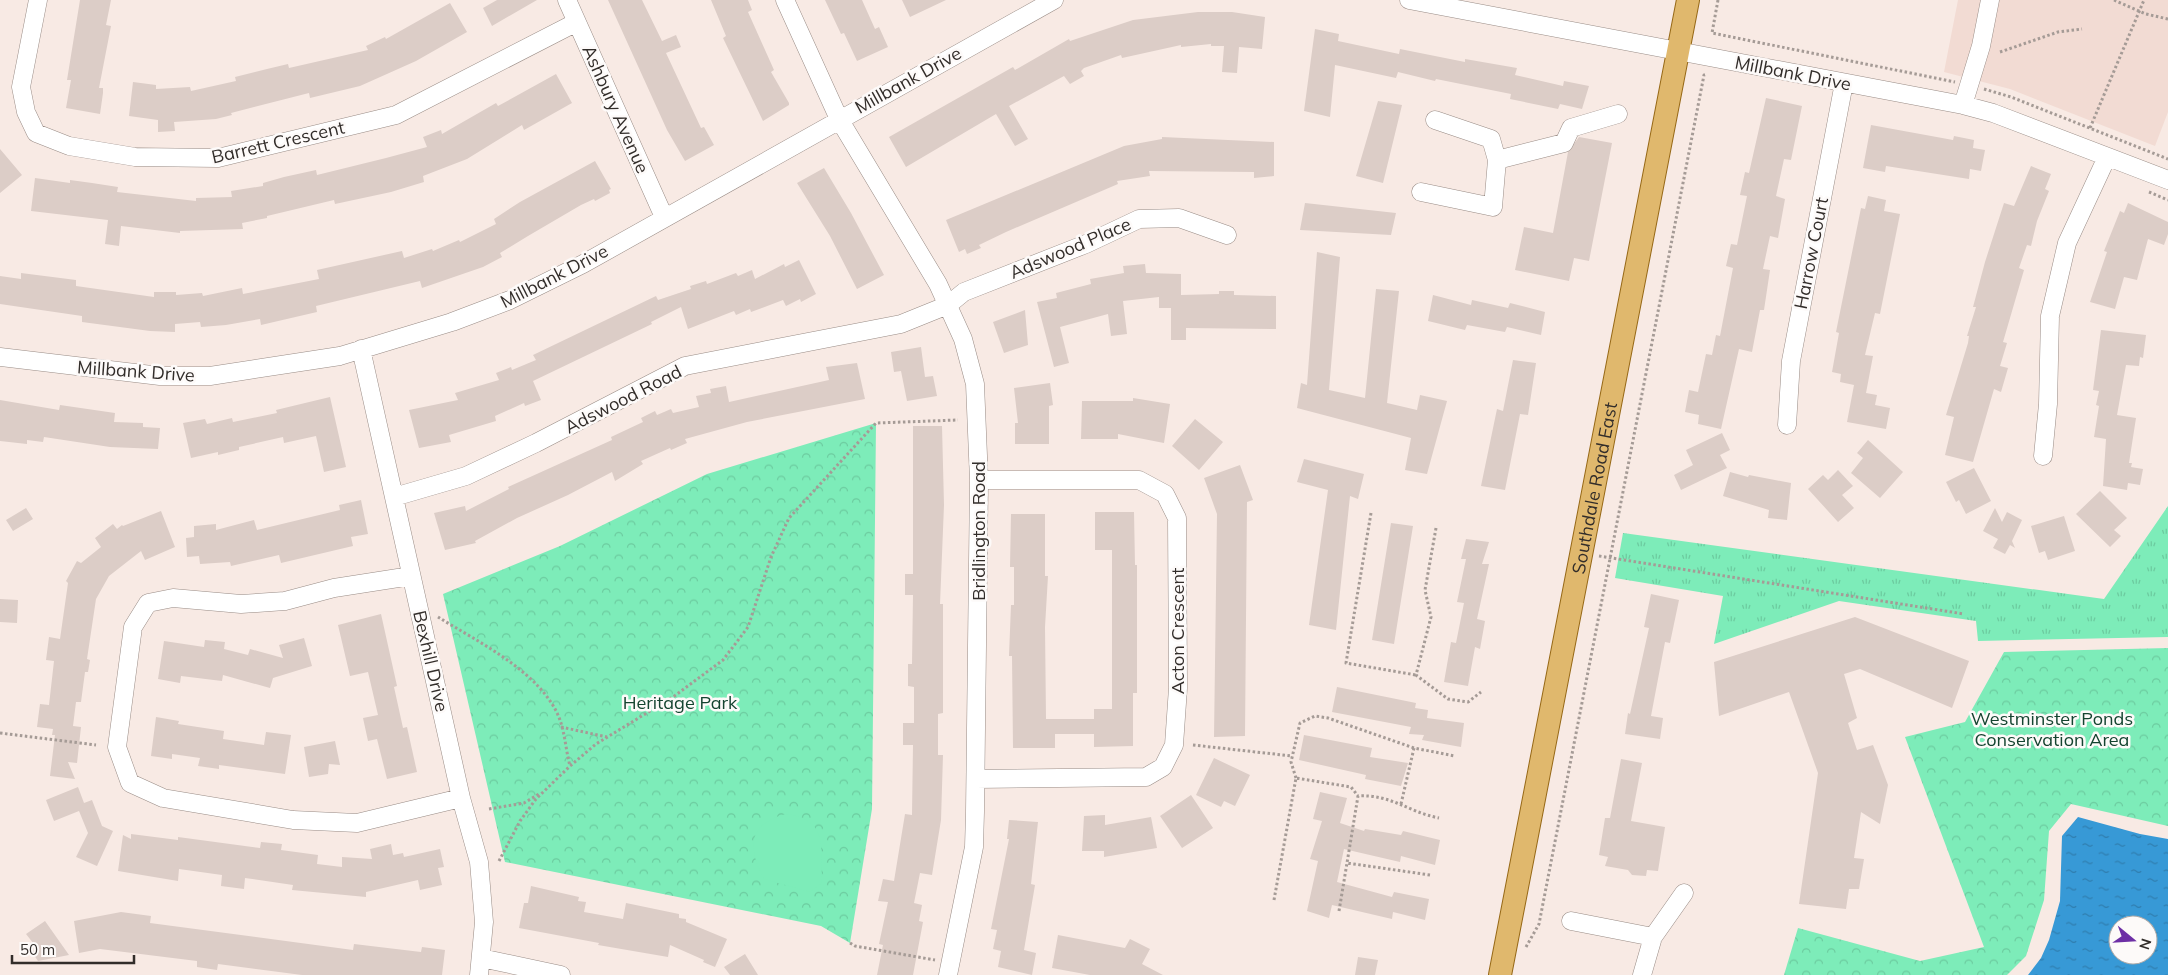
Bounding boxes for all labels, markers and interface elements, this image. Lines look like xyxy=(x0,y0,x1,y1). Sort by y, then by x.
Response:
street label: Ashbury Avenue xyxy=(577,41,655,177)
street label: Millbank Drive xyxy=(851,41,965,119)
street label: Millbank Drive xyxy=(1733,50,1853,96)
street label: Barrett Crescent xyxy=(209,116,347,168)
street label: Harrow Court xyxy=(1789,195,1833,311)
street label: Adswood Place xyxy=(1006,212,1134,284)
street label: Millbank Drive xyxy=(496,239,612,313)
street label: Millbank Drive xyxy=(76,355,196,387)
street label: Adswood Road xyxy=(561,360,685,438)
street label: Southdale Road East xyxy=(1566,400,1622,576)
street label: Bridlington Road xyxy=(967,461,990,601)
street label: Acton Crescent xyxy=(1166,568,1189,694)
street label: Bexhill Drive xyxy=(408,608,454,714)
park label: Heritage Park xyxy=(623,691,738,714)
park label: Westminster Ponds Conservation Area xyxy=(1971,707,2133,751)
north arrow xyxy=(2108,915,2158,965)
scale bar xyxy=(12,932,135,964)
text: N xyxy=(2135,936,2156,952)
text: 50 m xyxy=(20,940,55,959)

